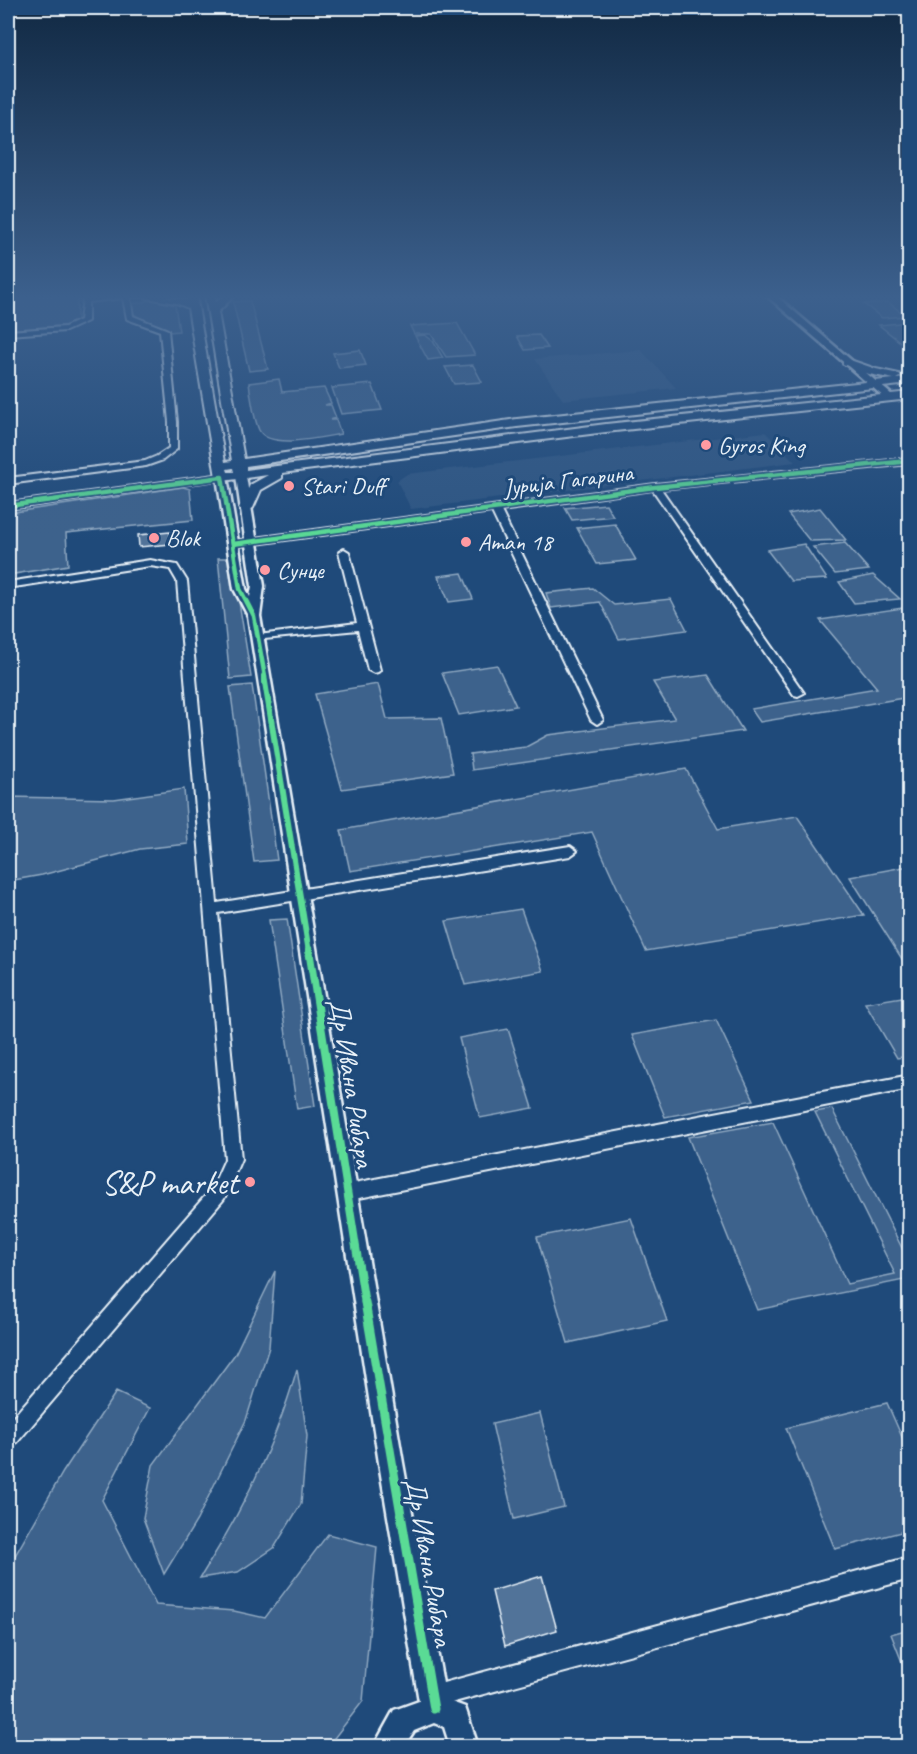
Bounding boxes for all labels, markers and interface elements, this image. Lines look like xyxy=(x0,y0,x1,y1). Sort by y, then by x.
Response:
place label: Gyros King xyxy=(718,430,807,460)
marker: Gyros King xyxy=(699,438,713,452)
street label: Јурија Гагарина xyxy=(501,457,636,503)
place label: Stari Duff xyxy=(301,471,390,501)
marker: Stari Duff xyxy=(282,479,296,493)
place label: Blok xyxy=(166,523,202,553)
place label: Aman 18 xyxy=(478,527,554,557)
marker: Blok xyxy=(147,531,161,545)
marker: Aman 18 xyxy=(459,535,473,549)
place label: Сунце xyxy=(277,555,326,585)
marker: Сунце xyxy=(258,563,272,577)
street label: Др Ивана Рибара xyxy=(322,996,383,1172)
place label: S&P market xyxy=(102,1162,241,1204)
marker: S&P market xyxy=(243,1175,257,1189)
street label: Др Ивана Рибара xyxy=(397,1475,462,1651)

